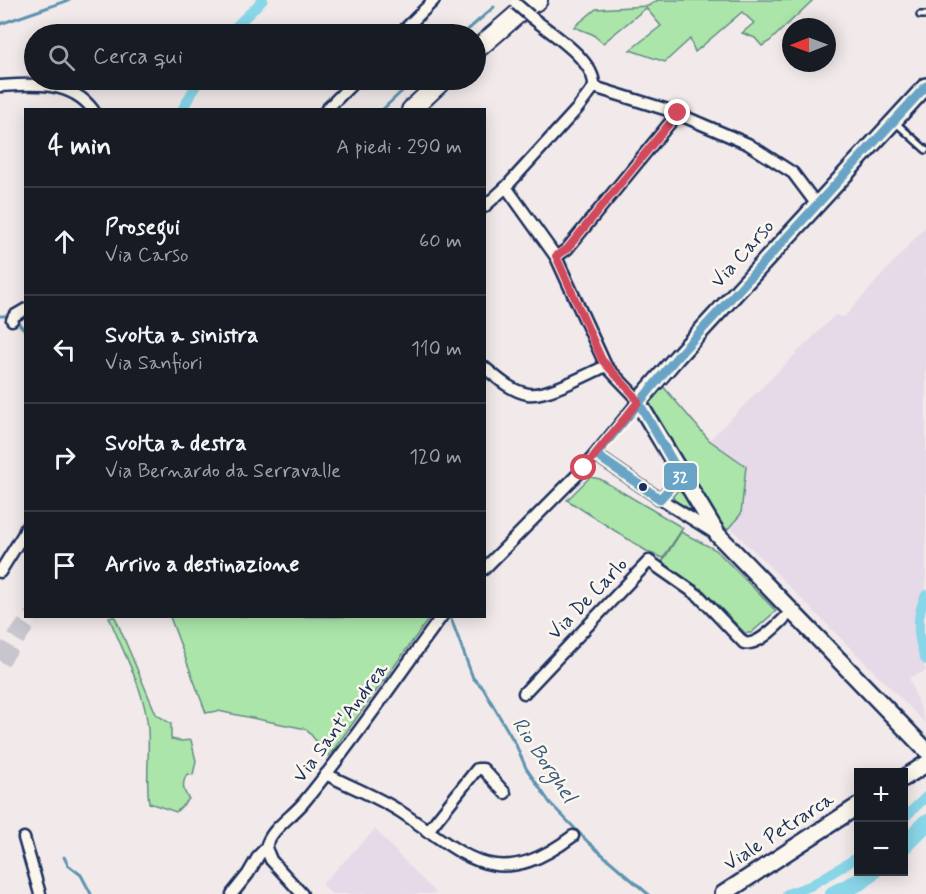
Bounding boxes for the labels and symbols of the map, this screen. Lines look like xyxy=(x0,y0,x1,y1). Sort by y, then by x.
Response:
north arrow xyxy=(782,18,836,72)
route end xyxy=(664,99,690,125)
street label: Via Carso xyxy=(705,214,781,294)
route start xyxy=(570,454,596,480)
line badge: 32 xyxy=(663,462,698,491)
text: 32 xyxy=(672,468,688,489)
unlabelled marker xyxy=(637,481,649,493)
street label: Via De Carlo xyxy=(542,552,634,646)
street label: Via Sant'Andrea xyxy=(287,657,396,789)
water label: Rio Borghel xyxy=(504,712,584,811)
street label: Viale Petrarca xyxy=(719,786,840,878)

